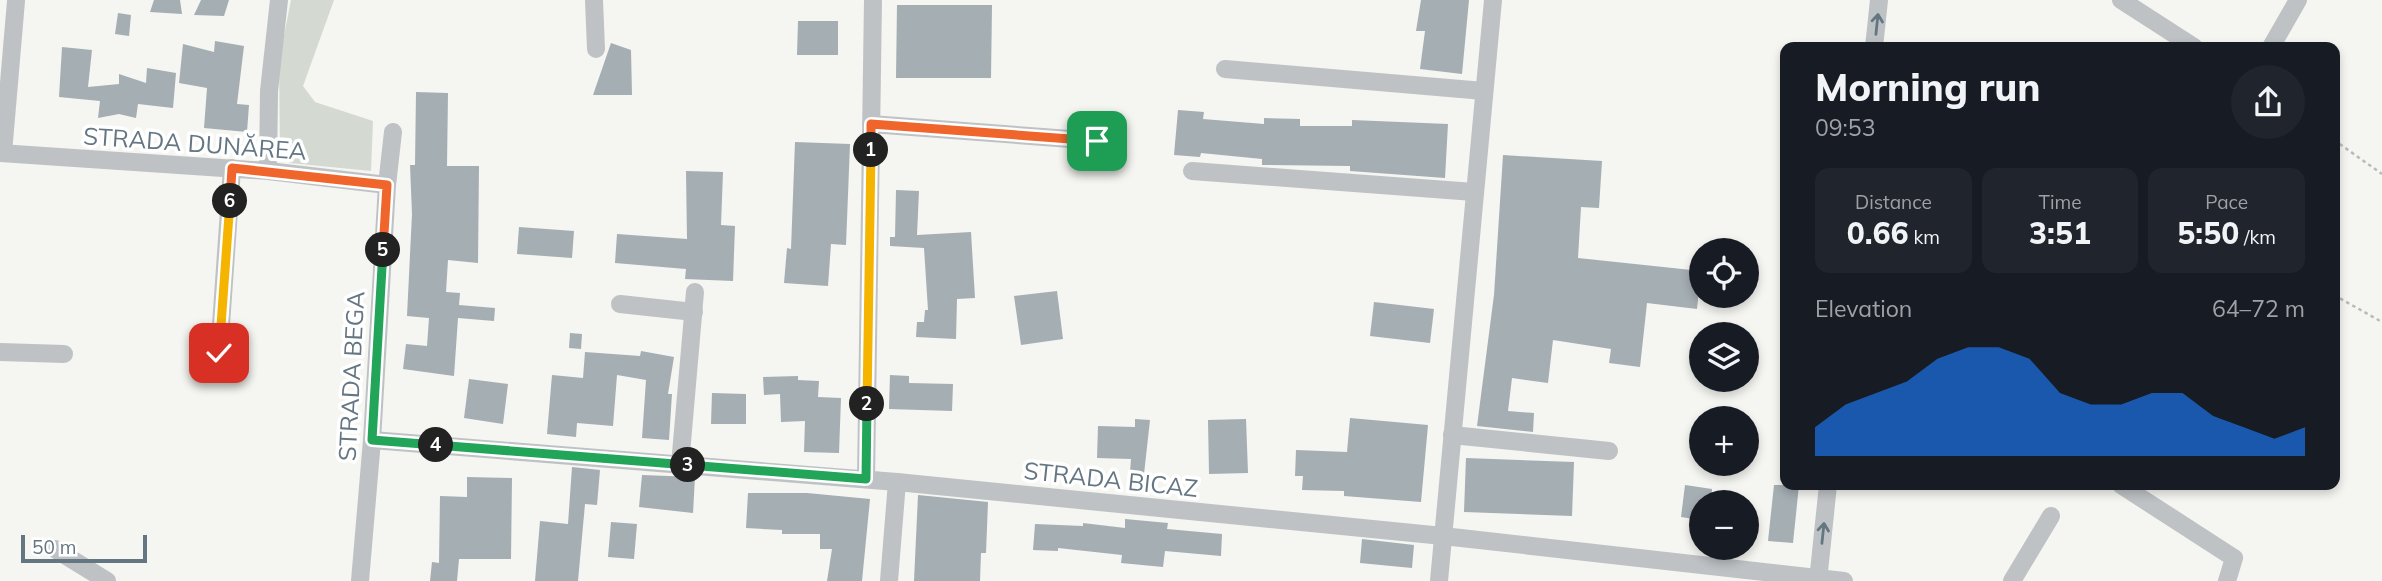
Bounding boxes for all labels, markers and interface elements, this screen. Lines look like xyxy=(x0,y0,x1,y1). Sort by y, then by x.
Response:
one-way arrow xyxy=(1871,13,1884,35)
text: Morning run xyxy=(1815,63,2041,111)
button: share xyxy=(2231,65,2305,139)
pin xyxy=(1067,111,1127,171)
text: 09:53 xyxy=(1815,113,1875,142)
street label: STRADA DUNĂREA xyxy=(82,120,308,166)
icon: arrive xyxy=(1078,122,1116,160)
pin: 1 xyxy=(854,132,888,168)
text: 1 xyxy=(865,137,876,161)
pin: 6 xyxy=(212,184,247,218)
text: 6 xyxy=(224,188,235,212)
text: Distance xyxy=(1855,190,1932,214)
text: Time xyxy=(2038,190,2082,214)
text: Pace xyxy=(2205,190,2248,214)
text: 0.66 xyxy=(1847,214,1909,252)
text: 3:51 xyxy=(2029,214,2091,252)
text: 5:50 xyxy=(2177,214,2239,252)
text: km xyxy=(1909,225,1940,249)
text: /km xyxy=(2239,225,2276,249)
pin: 5 xyxy=(366,232,400,268)
text: 5 xyxy=(377,237,388,261)
map controls xyxy=(1689,238,1759,560)
button: locate xyxy=(1689,238,1759,308)
street label: STRADA BEGA xyxy=(332,290,370,462)
text: Elevation xyxy=(1815,294,1912,323)
text: 64–72 m xyxy=(2212,294,2305,323)
button: layers xyxy=(1689,322,1759,392)
pin xyxy=(189,323,249,383)
icon: check xyxy=(200,334,238,372)
pin: 2 xyxy=(850,386,884,422)
text: 2 xyxy=(861,391,872,415)
button: + xyxy=(1689,406,1759,476)
pin: 4 xyxy=(418,428,453,462)
text: 4 xyxy=(430,432,441,456)
pin: 3 xyxy=(670,448,706,482)
text: 3 xyxy=(682,452,693,476)
street label: STRADA BICAZ xyxy=(1022,455,1200,503)
button: − xyxy=(1689,490,1759,560)
one-way arrow xyxy=(1817,522,1830,545)
scale bar xyxy=(21,532,147,564)
text: 50 m xyxy=(32,535,76,559)

